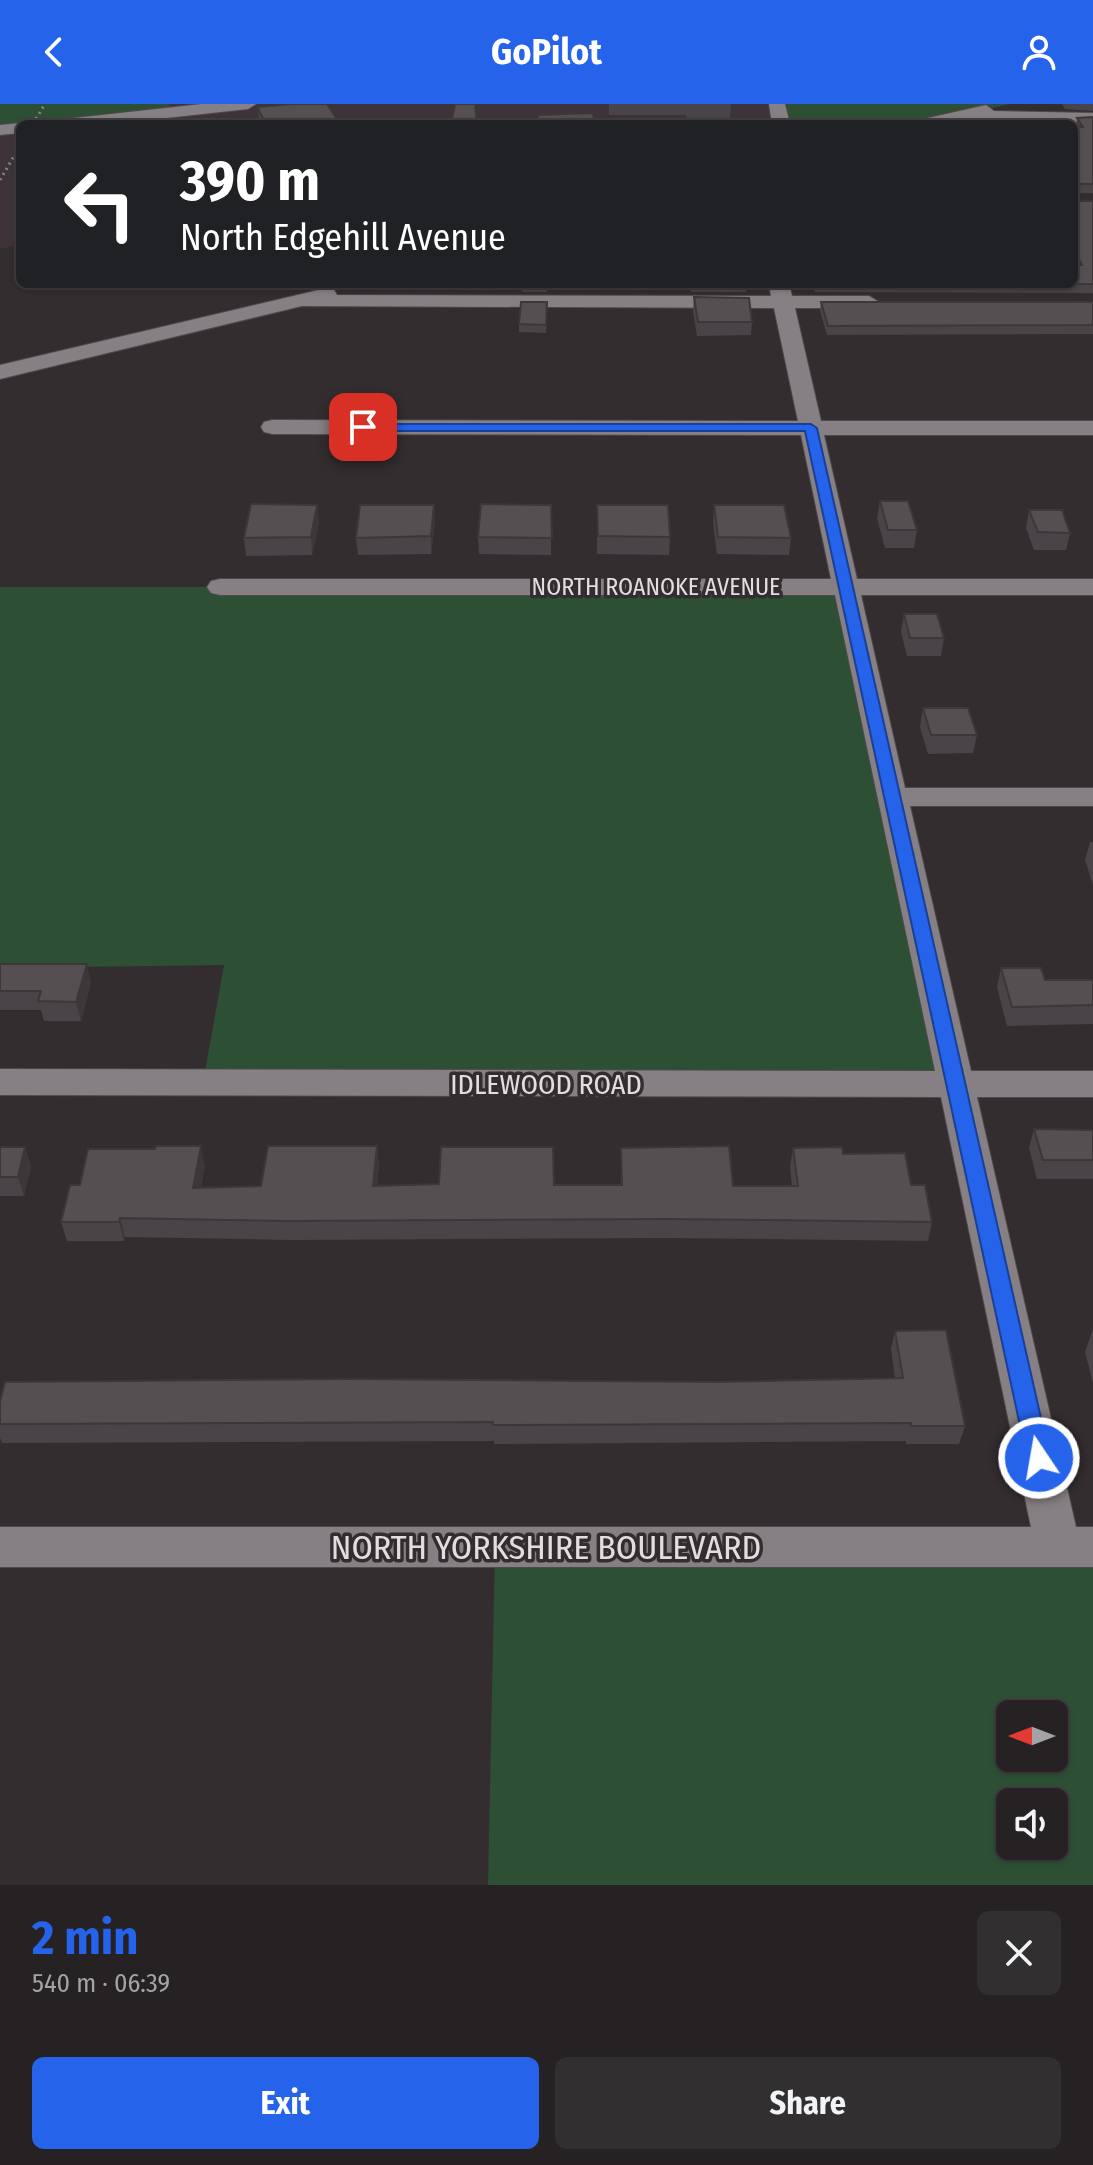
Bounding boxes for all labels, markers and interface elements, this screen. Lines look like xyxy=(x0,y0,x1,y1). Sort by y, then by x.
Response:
icon: back xyxy=(32,30,76,74)
text: GoPilot xyxy=(491,30,602,74)
icon: person xyxy=(1017,30,1061,74)
text: 390 m xyxy=(180,148,320,215)
icon: left xyxy=(48,152,152,256)
text: North Edgehill Avenue xyxy=(180,216,506,260)
pin xyxy=(329,393,397,461)
icon: arrive xyxy=(341,405,385,449)
street label: NORTH ROANOKE AVENUE xyxy=(532,573,780,601)
street label: IDLEWOOD ROAD xyxy=(450,1068,642,1101)
position arrow xyxy=(997,1416,1081,1500)
street label: NORTH YORKSHIRE BOULEVARD xyxy=(331,1527,761,1568)
north arrow xyxy=(996,1700,1068,1772)
map controls xyxy=(996,1700,1068,1860)
button: sound xyxy=(996,1788,1068,1860)
text: 2 min xyxy=(32,1909,138,1967)
button: close xyxy=(977,1911,1061,1995)
text: 540 m · 06:39 xyxy=(32,1968,170,1999)
button: Exit xyxy=(32,2057,539,2149)
button: Share xyxy=(555,2057,1061,2149)

